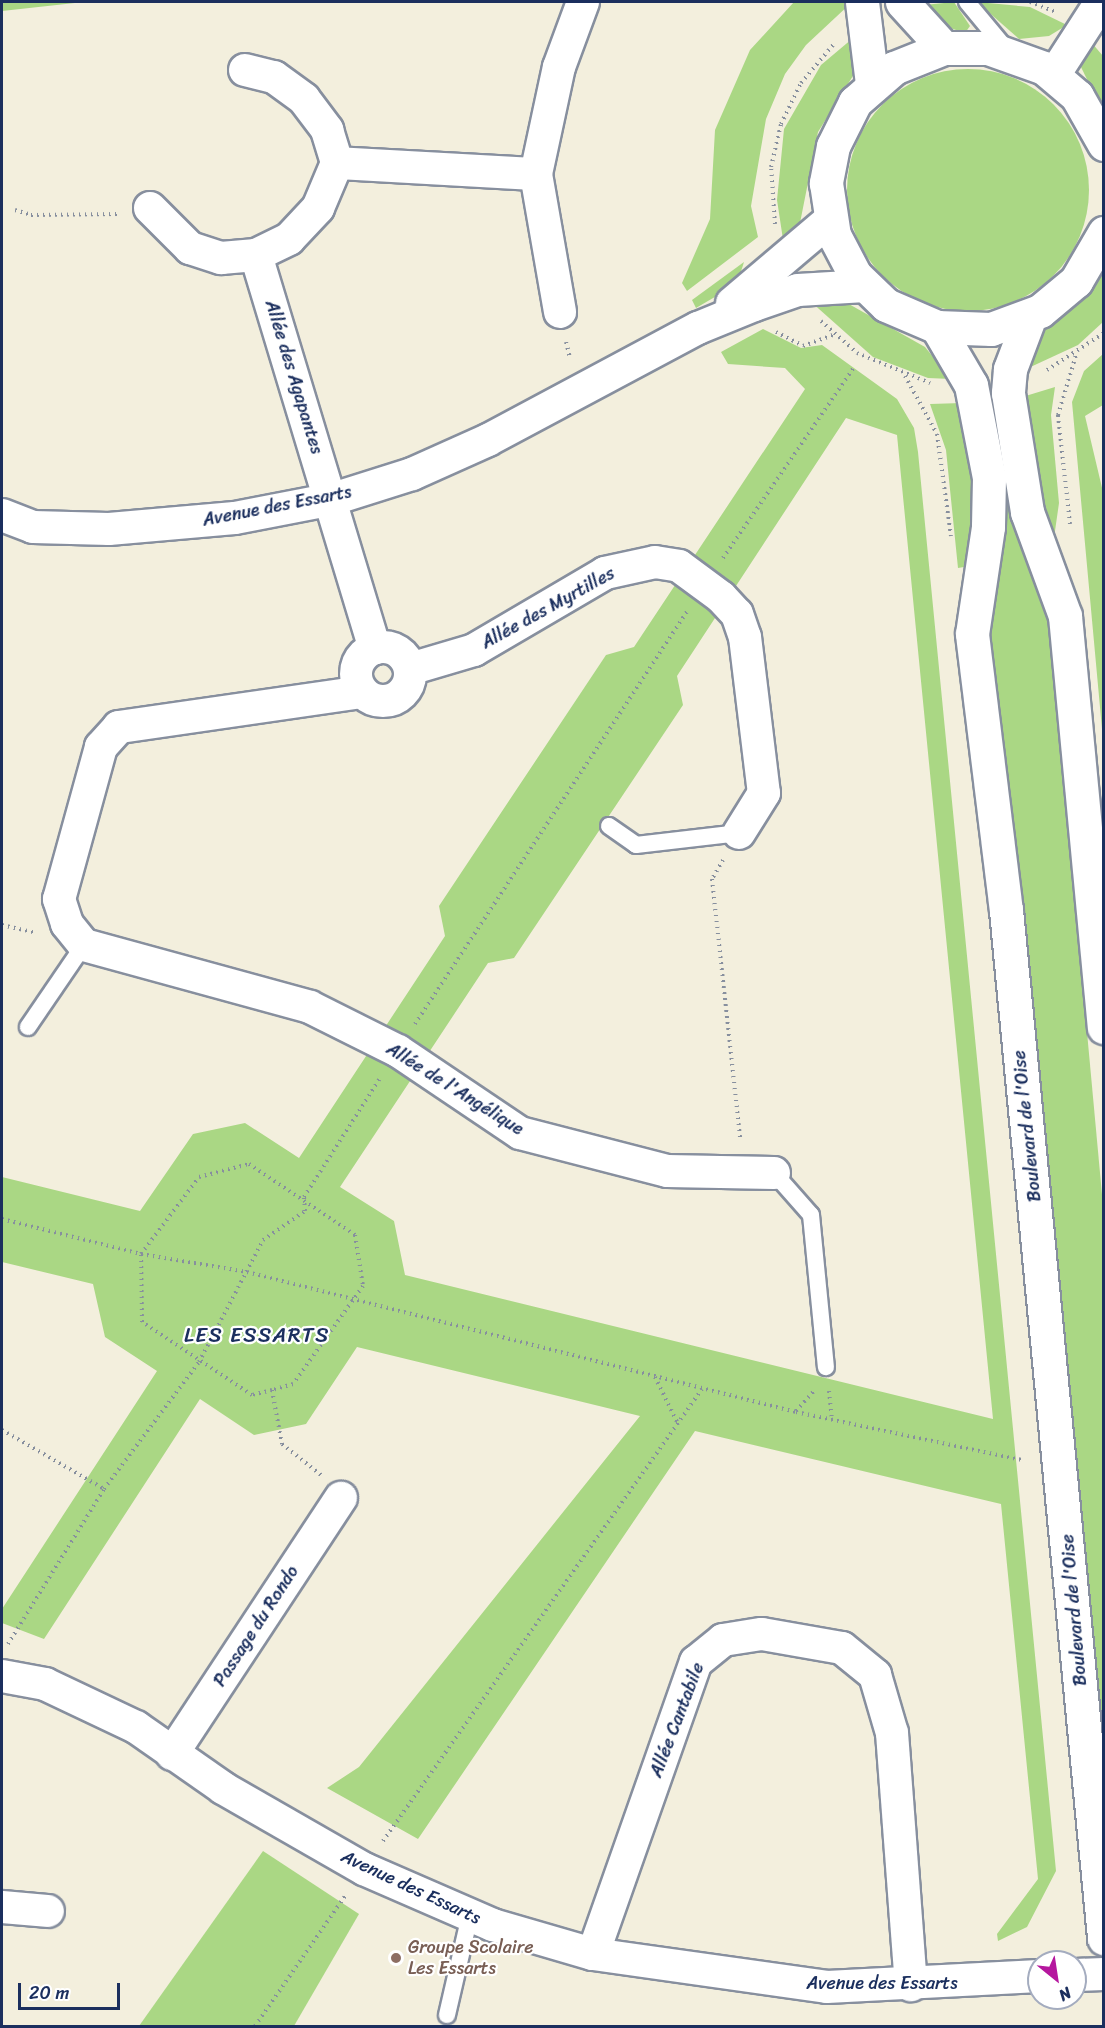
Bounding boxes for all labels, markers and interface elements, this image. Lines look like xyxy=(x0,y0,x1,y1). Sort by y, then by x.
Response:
street label: Allée des Agapantes xyxy=(260,297,328,457)
street label: Avenue des Essarts xyxy=(200,481,354,531)
street label: Allée des Myrtilles xyxy=(478,563,618,653)
street label: Allée de l'Angélique xyxy=(382,1038,528,1140)
street label: Boulevard de l'Oise xyxy=(1008,1049,1046,1203)
district label: LES ESSARTS xyxy=(184,1322,330,1348)
street label: Boulevard de l'Oise xyxy=(1057,1533,1091,1687)
street label: Passage du Rondo xyxy=(209,1561,303,1691)
street label: Allée Cantabile xyxy=(645,1660,709,1780)
street label: Avenue des Essarts xyxy=(337,1845,485,1929)
place label: Groupe Scolaire Les Essarts xyxy=(408,1937,533,1980)
north arrow xyxy=(1027,1950,1087,2010)
marker: Groupe Scolaire Les Essarts xyxy=(389,1951,403,1965)
scale bar xyxy=(21,1971,123,2009)
street label: Avenue des Essarts xyxy=(806,1972,958,1994)
text: 20 m xyxy=(29,1977,69,2009)
text: N xyxy=(1053,1979,1077,2010)

